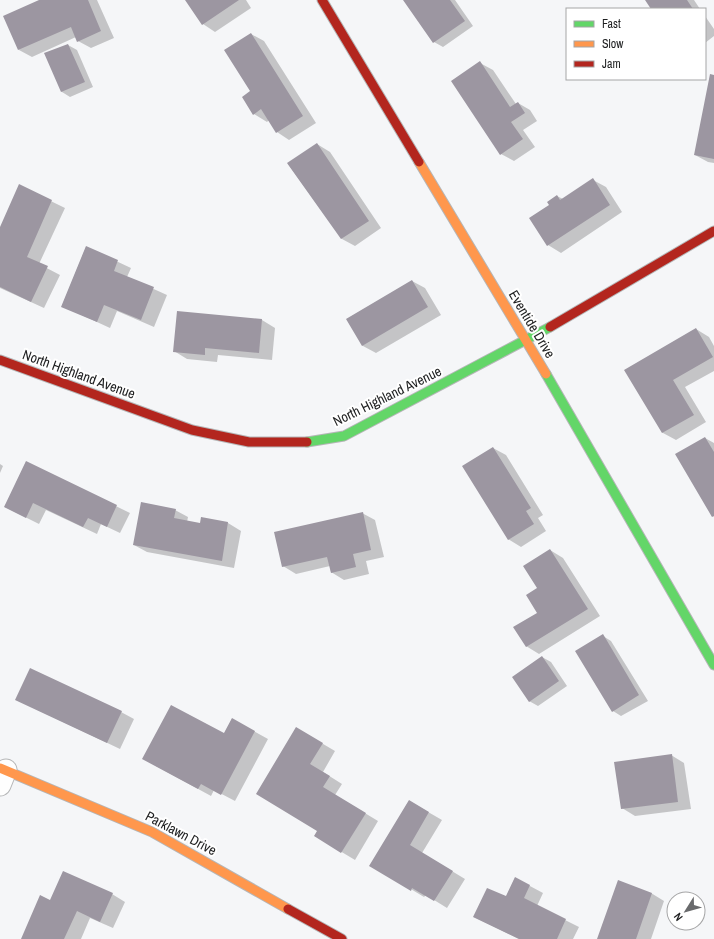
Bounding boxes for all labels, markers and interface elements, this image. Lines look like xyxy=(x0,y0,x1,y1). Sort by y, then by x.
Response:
legend xyxy=(566,8,706,80)
text: Fast xyxy=(602,16,621,32)
text: Slow xyxy=(602,36,624,52)
text: Jam xyxy=(602,56,621,72)
street label: Eventide Drive xyxy=(505,287,559,361)
street label: North Highland Avenue xyxy=(20,345,138,403)
street label: North Highland Avenue xyxy=(330,362,444,430)
street label: Parklawn Drive xyxy=(142,807,220,859)
north arrow xyxy=(666,891,706,931)
text: N xyxy=(670,910,686,924)

